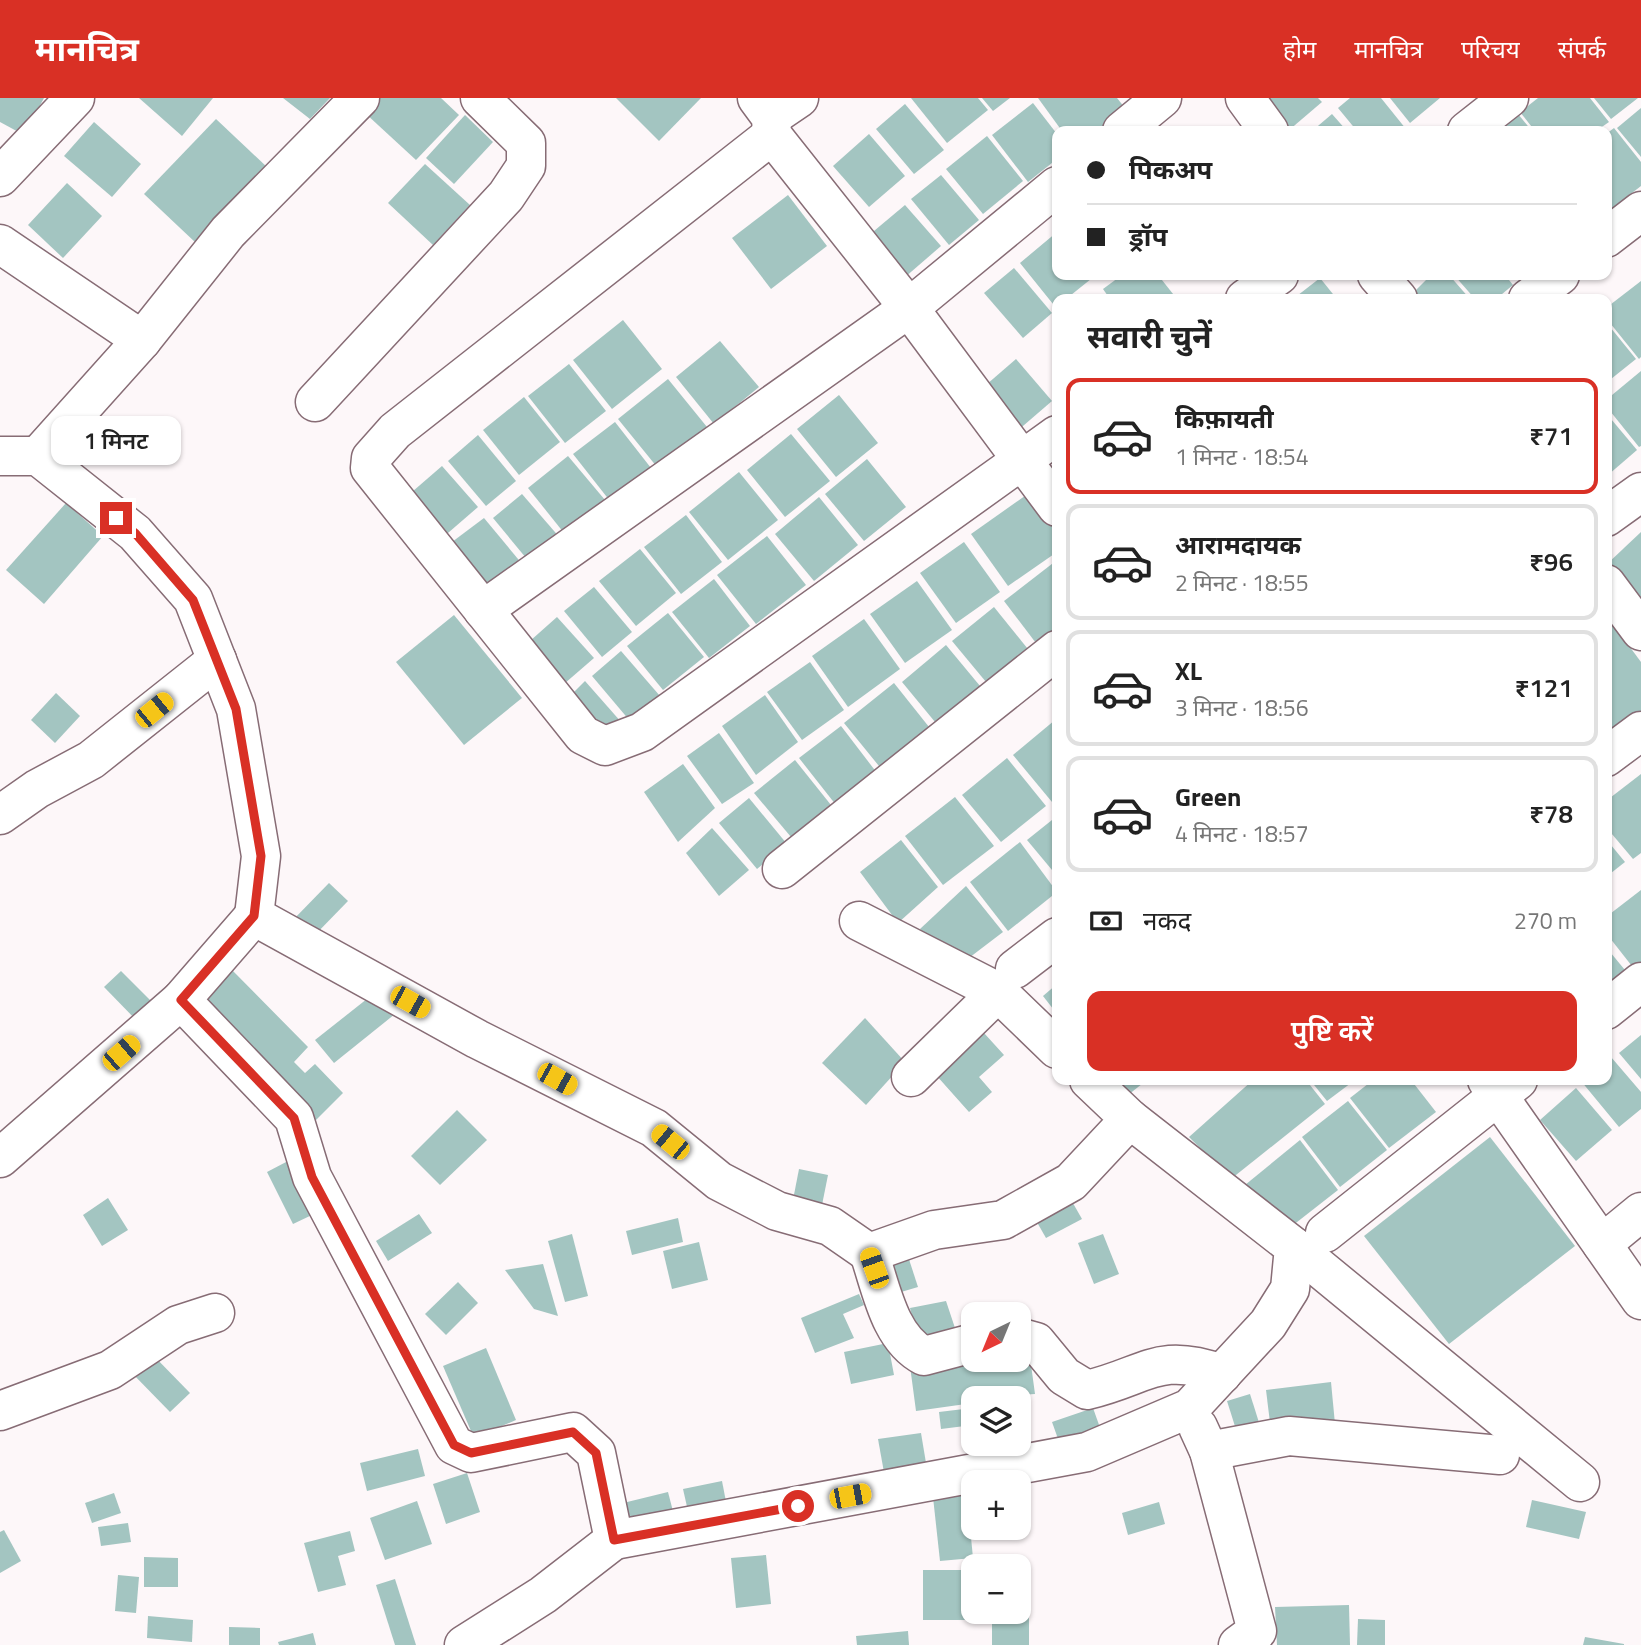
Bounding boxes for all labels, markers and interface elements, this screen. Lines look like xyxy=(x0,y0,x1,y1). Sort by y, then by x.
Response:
text: मानचित्र xyxy=(35,24,139,74)
text: होम xyxy=(1283,31,1316,67)
text: मानचित्र xyxy=(1354,31,1423,67)
text: परिचय xyxy=(1461,31,1520,67)
text: संपर्क xyxy=(1558,31,1606,67)
text: पिकअप xyxy=(1129,150,1212,189)
text: ड्रॉप xyxy=(1129,217,1167,256)
text: सवारी चुनें xyxy=(1087,312,1212,360)
text: किफ़ायती xyxy=(1175,399,1274,438)
icon: car xyxy=(1091,405,1154,468)
callout: 1 मिनट xyxy=(51,416,181,466)
text: ₹71 xyxy=(1529,416,1573,455)
text: 1 मिनट xyxy=(84,423,148,458)
text: 1 मिनट · 18:54 xyxy=(1175,439,1309,474)
route end xyxy=(100,502,132,534)
text: आरामदायक xyxy=(1175,525,1301,564)
icon: car xyxy=(1091,531,1154,594)
text: ₹96 xyxy=(1529,542,1573,581)
text: 2 मिनट · 18:55 xyxy=(1175,565,1309,600)
text: XL xyxy=(1175,651,1202,690)
icon: car xyxy=(1091,657,1154,720)
text: ₹121 xyxy=(1515,668,1573,707)
car xyxy=(132,689,177,731)
text: 3 मिनट · 18:56 xyxy=(1175,690,1309,725)
text: Green xyxy=(1175,777,1241,816)
icon: car xyxy=(1091,783,1154,846)
text: ₹78 xyxy=(1529,794,1573,833)
text: 4 मिनट · 18:57 xyxy=(1175,816,1309,851)
text: नकद xyxy=(1143,901,1191,940)
icon: cash xyxy=(1087,902,1125,940)
text: 270 m xyxy=(1514,903,1577,938)
car xyxy=(387,983,434,1021)
button: पुष्टि करें xyxy=(1087,991,1577,1071)
car xyxy=(99,1031,144,1075)
car xyxy=(534,1060,581,1098)
car xyxy=(648,1121,693,1163)
car xyxy=(857,1245,892,1291)
north arrow xyxy=(961,1302,1031,1372)
map controls xyxy=(961,1302,1031,1624)
button: layers xyxy=(961,1386,1031,1456)
button: + xyxy=(961,1470,1031,1540)
car xyxy=(828,1482,873,1510)
route start xyxy=(782,1490,814,1522)
button: − xyxy=(961,1554,1031,1624)

